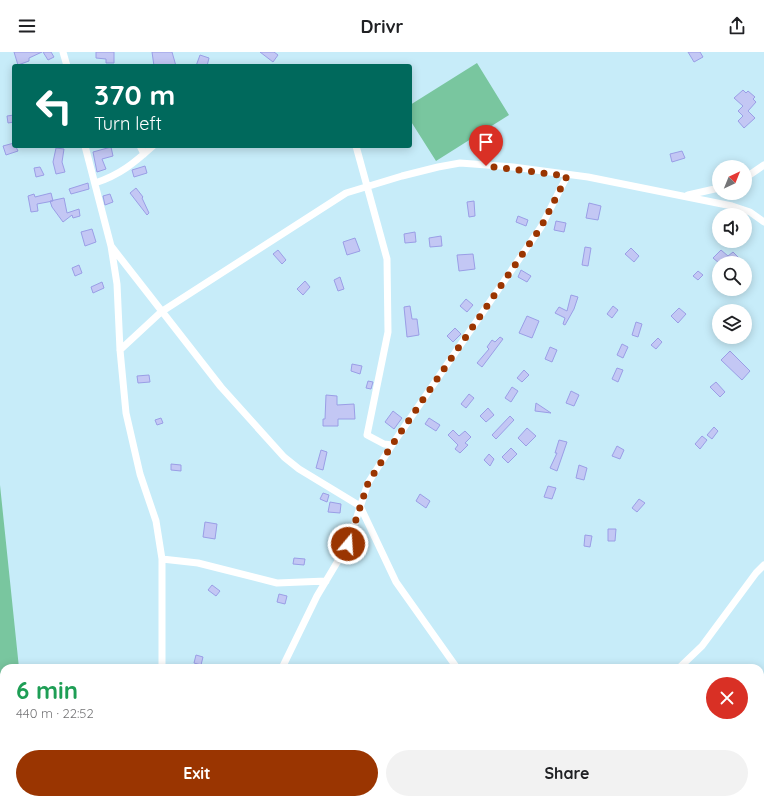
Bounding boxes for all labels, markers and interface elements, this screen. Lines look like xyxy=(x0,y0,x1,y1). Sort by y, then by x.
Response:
icon: menu xyxy=(16,15,38,37)
text: Drivr xyxy=(361,15,403,38)
icon: share xyxy=(726,15,748,37)
text: 370 m xyxy=(94,77,175,112)
icon: left xyxy=(28,80,80,132)
text: Turn left xyxy=(94,112,162,135)
pin xyxy=(469,125,503,166)
icon: arrive xyxy=(475,131,497,153)
north arrow xyxy=(712,160,752,200)
map controls xyxy=(712,160,752,344)
button: sound xyxy=(712,208,752,248)
button: search xyxy=(712,256,752,296)
button: layers xyxy=(712,304,752,344)
position arrow xyxy=(327,523,369,565)
text: 6 min xyxy=(16,675,78,705)
button: close xyxy=(706,677,748,719)
text: 440 m · 22:52 xyxy=(16,705,94,721)
button: Exit xyxy=(16,750,378,796)
button: Share xyxy=(386,750,748,796)

